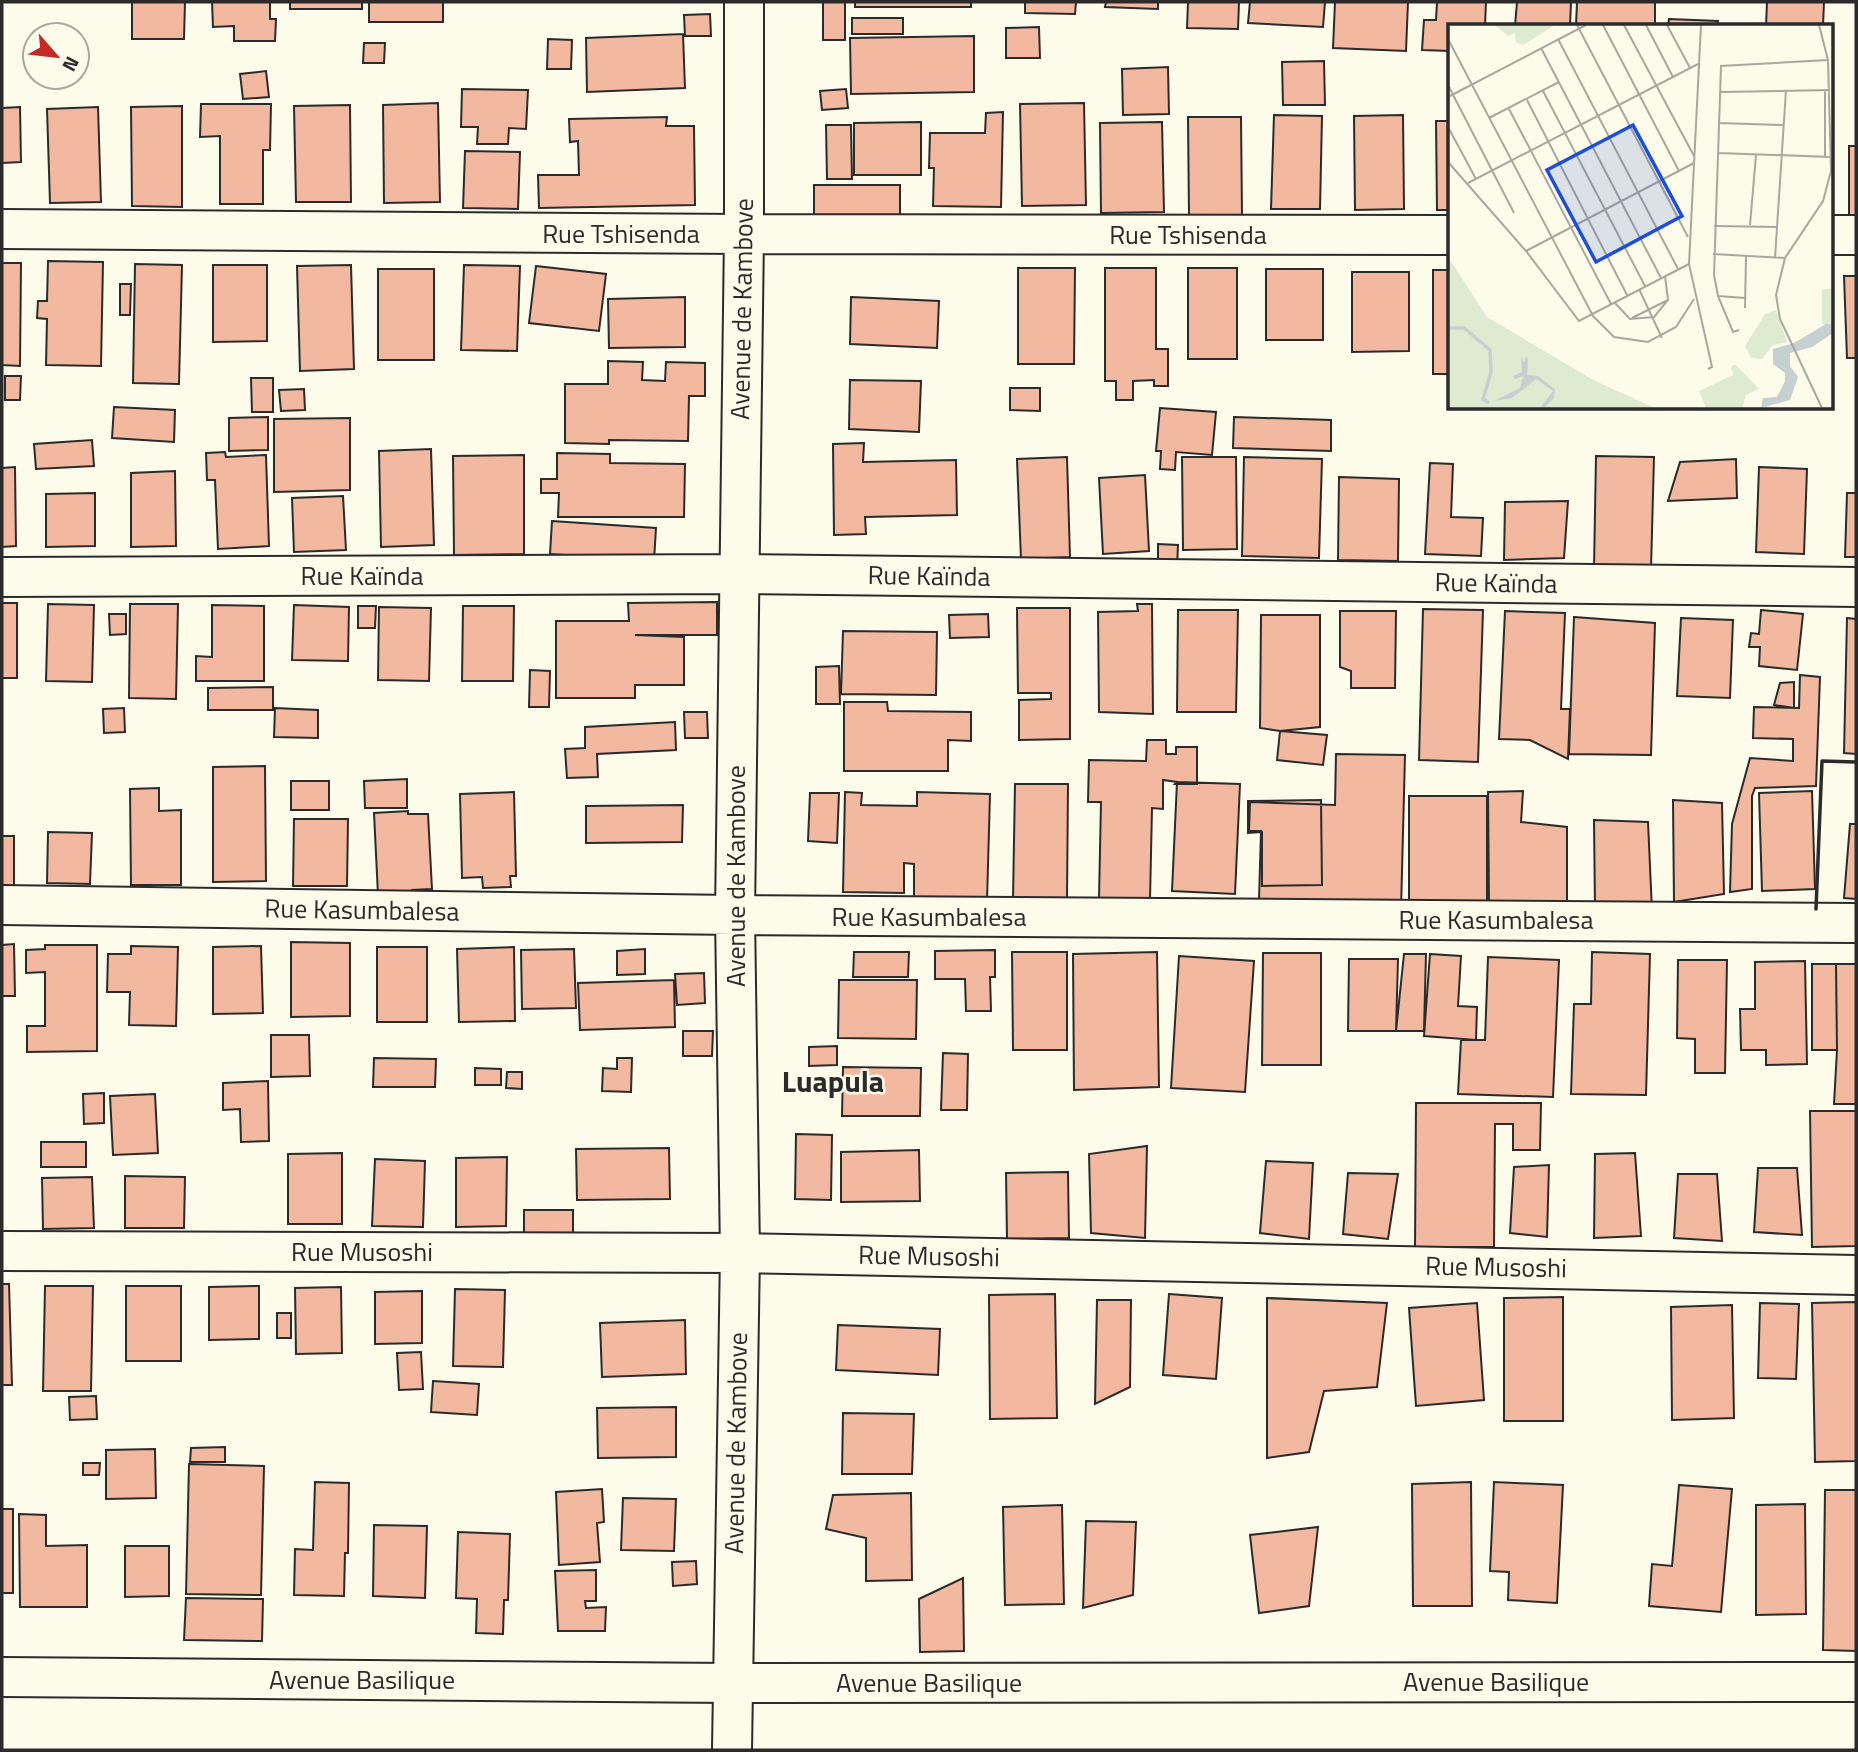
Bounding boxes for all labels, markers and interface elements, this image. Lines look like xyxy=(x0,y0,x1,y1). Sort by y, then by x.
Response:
north arrow xyxy=(21,21,91,91)
inset map xyxy=(1448,24,1834,410)
text: N xyxy=(56,52,87,77)
street label: Avenue de Kambove xyxy=(720,198,763,420)
street label: Rue Tshisenda xyxy=(542,214,700,253)
street label: Rue Tshisenda xyxy=(1109,215,1267,254)
street label: Rue Kaïnda xyxy=(867,555,991,596)
street label: Rue Kaïnda xyxy=(301,556,423,595)
street label: Rue Kaïnda xyxy=(1434,562,1558,603)
street label: Avenue de Kambove xyxy=(716,765,755,987)
street label: Rue Kasumbalesa xyxy=(264,888,460,931)
street label: Rue Kasumbalesa xyxy=(831,897,1027,936)
street label: Rue Kasumbalesa xyxy=(1398,900,1594,939)
district label: Luapula xyxy=(782,1058,884,1104)
street label: Rue Musoshi xyxy=(291,1232,433,1271)
street label: Rue Musoshi xyxy=(858,1235,1000,1276)
street label: Rue Musoshi xyxy=(1425,1246,1567,1287)
street label: Avenue de Kambove xyxy=(714,1332,757,1554)
street label: Avenue Basilique xyxy=(269,1660,455,1699)
street label: Avenue Basilique xyxy=(1403,1662,1589,1701)
street label: Avenue Basilique xyxy=(836,1663,1022,1702)

